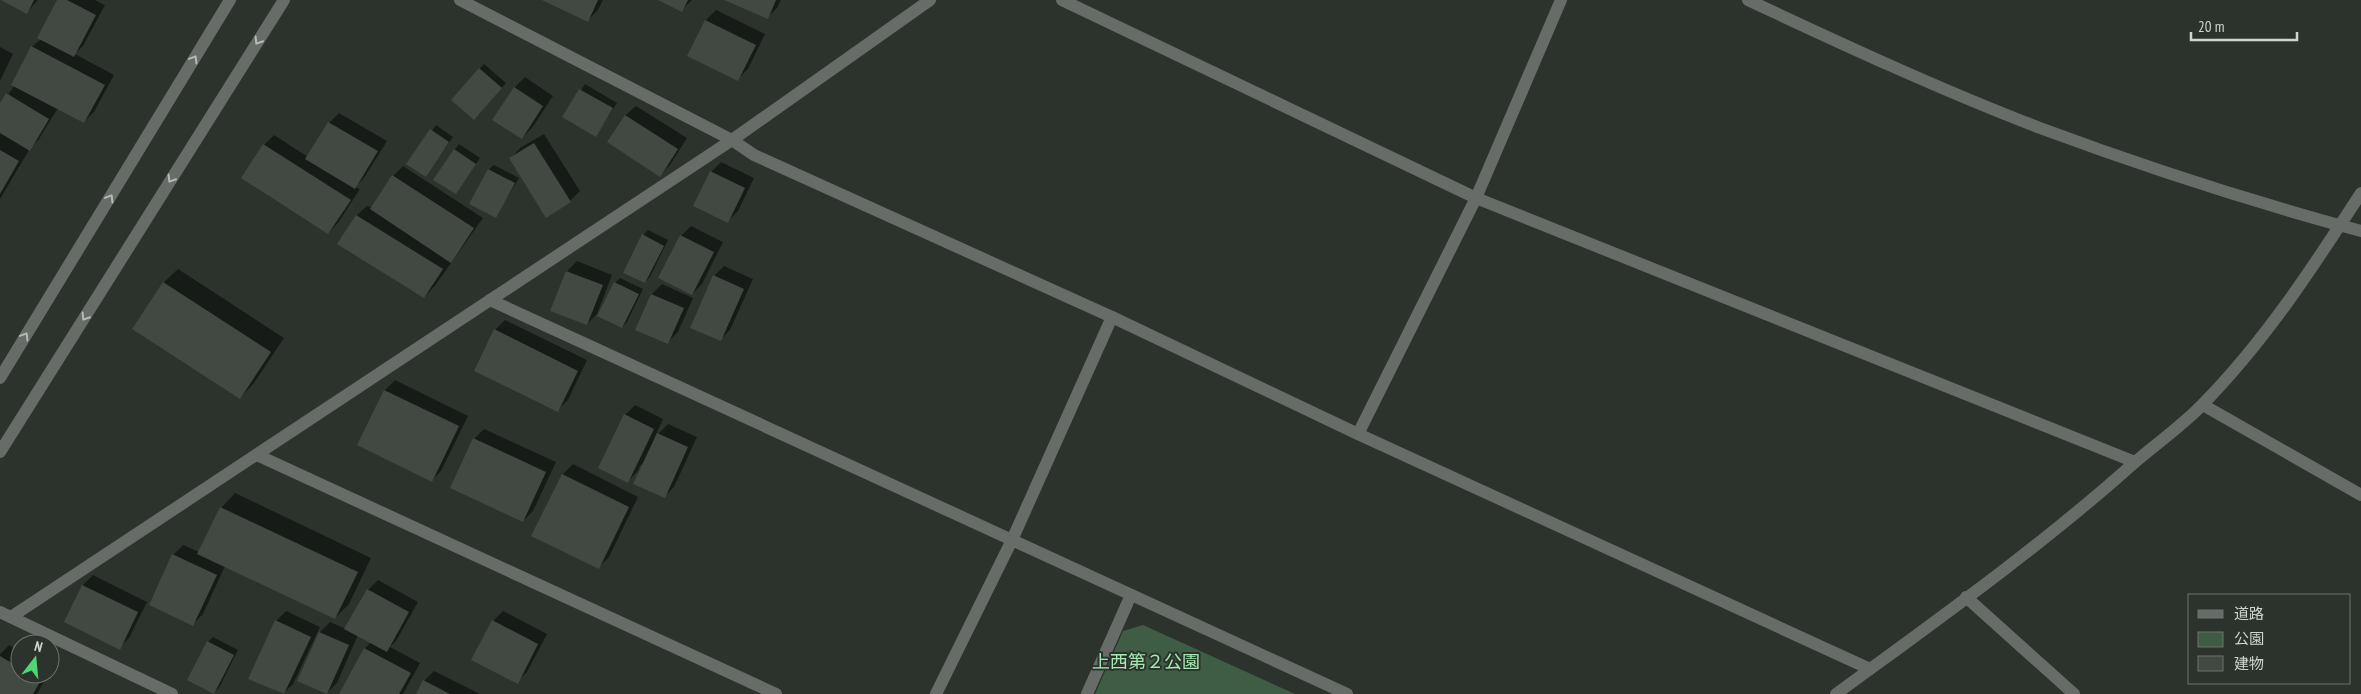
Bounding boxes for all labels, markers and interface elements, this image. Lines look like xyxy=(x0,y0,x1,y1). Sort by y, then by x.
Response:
scale bar xyxy=(2191,10,2297,42)
text: 20 m xyxy=(2198,17,2224,36)
one-way arrow xyxy=(254,36,264,45)
one-way arrow xyxy=(188,55,198,64)
one-way arrow xyxy=(168,174,178,183)
one-way arrow xyxy=(103,194,113,203)
one-way arrow xyxy=(82,311,91,320)
one-way arrow xyxy=(19,333,29,342)
legend xyxy=(2188,594,2351,684)
text: 道路 xyxy=(2234,604,2264,623)
text: 公園 xyxy=(2234,629,2264,648)
north arrow xyxy=(10,634,60,684)
text: N xyxy=(32,637,45,656)
park label: 上西第２公園 xyxy=(1092,650,1200,673)
text: 建物 xyxy=(2234,654,2264,673)

